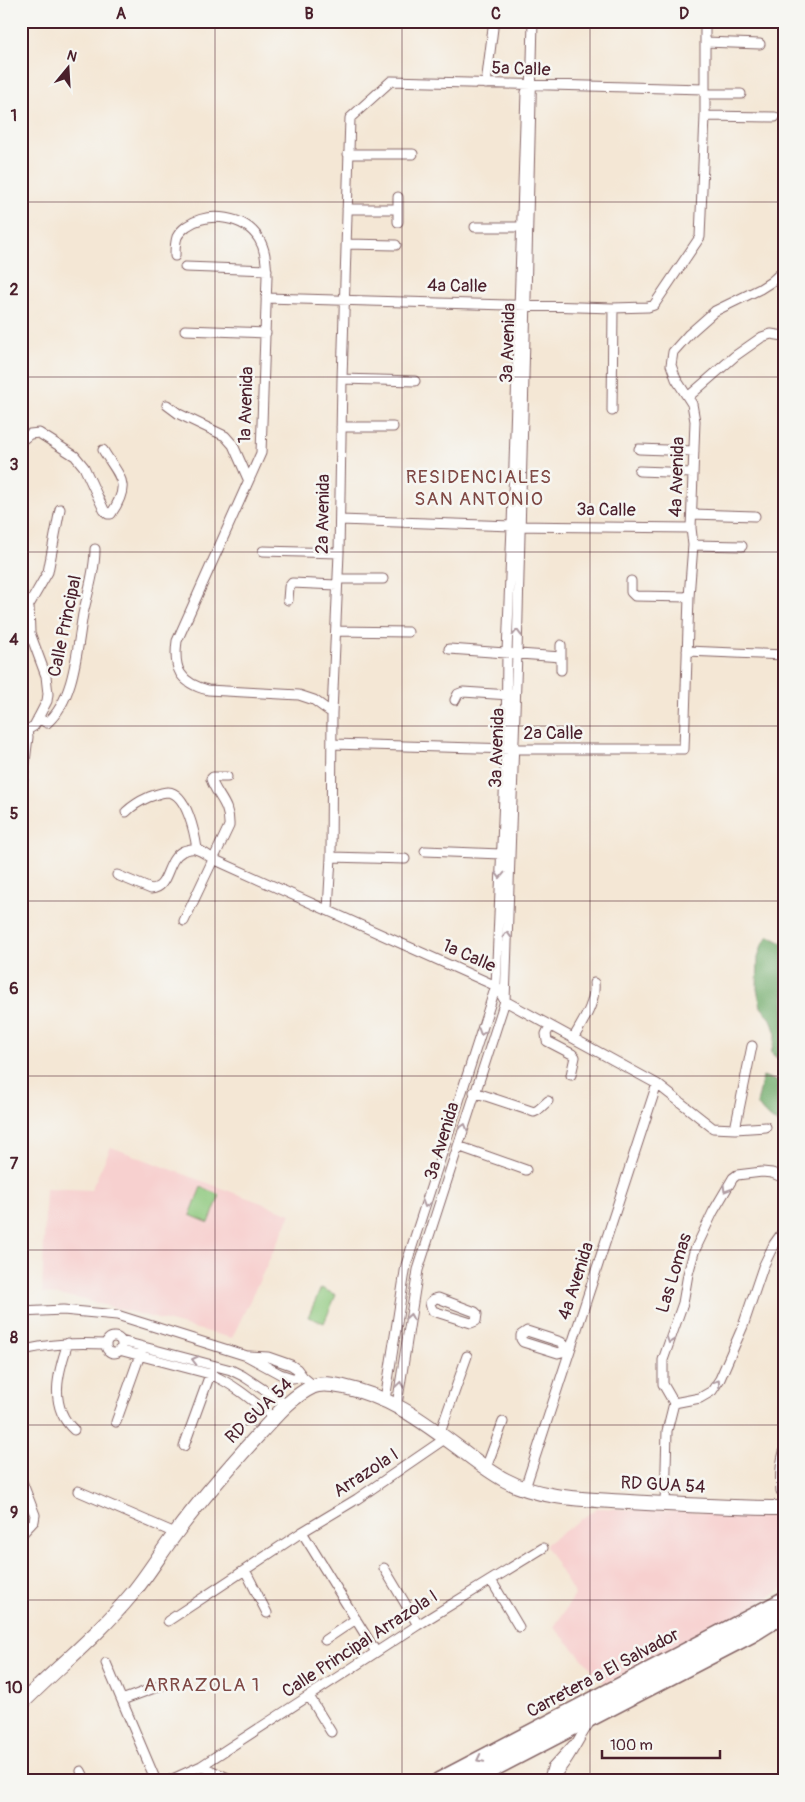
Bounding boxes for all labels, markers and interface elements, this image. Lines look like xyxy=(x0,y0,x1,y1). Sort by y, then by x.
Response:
text: A xyxy=(116,4,127,24)
text: B xyxy=(304,4,314,24)
text: C xyxy=(491,4,501,24)
text: D xyxy=(679,4,689,24)
north arrow xyxy=(42,42,92,92)
text: N xyxy=(65,47,79,66)
street label: 5a Calle xyxy=(491,56,551,82)
text: 1 xyxy=(11,106,17,126)
street label: 4a Calle xyxy=(427,274,487,298)
text: 2 xyxy=(10,280,19,300)
street label: 3a Avenida xyxy=(495,303,521,383)
street label: 1a Avenida xyxy=(233,366,259,444)
street label: 4a Avenida xyxy=(664,436,690,518)
text: 3 xyxy=(10,455,19,475)
district label: RESIDENCIALES SAN ANTONIO xyxy=(406,465,552,511)
street label: 2a Avenida xyxy=(311,474,335,554)
street label: 3a Calle xyxy=(576,498,636,522)
street label: Calle Principal xyxy=(43,573,87,679)
one-way arrow xyxy=(512,629,522,636)
text: 4 xyxy=(9,630,19,650)
street label: 3a Avenida xyxy=(484,708,510,788)
street label: 2a Calle xyxy=(523,722,583,745)
text: 5 xyxy=(10,804,19,824)
one-way arrow xyxy=(495,871,506,879)
one-way arrow xyxy=(502,931,512,938)
street label: 1a Calle xyxy=(439,934,499,978)
text: 6 xyxy=(9,979,19,999)
one-way arrow xyxy=(477,1028,487,1036)
street label: 3a Avenida xyxy=(419,1099,465,1183)
one-way arrow xyxy=(458,1123,468,1132)
text: 7 xyxy=(10,1154,19,1174)
one-way arrow xyxy=(723,1184,733,1193)
one-way arrow xyxy=(422,1199,432,1207)
street label: Las Lomas xyxy=(651,1230,697,1316)
street label: 4a Avenida xyxy=(553,1239,599,1323)
one-way arrow xyxy=(404,1312,414,1321)
text: 8 xyxy=(10,1328,18,1348)
one-way arrow xyxy=(665,1336,675,1344)
one-way arrow xyxy=(191,1355,200,1366)
street label: RD GUA 54 xyxy=(220,1373,298,1449)
one-way arrow xyxy=(394,1380,404,1389)
one-way arrow xyxy=(710,1380,720,1389)
street label: Arrazola I xyxy=(329,1443,403,1503)
street label: RD GUA 54 xyxy=(620,1471,707,1499)
text: 9 xyxy=(10,1503,18,1523)
street label: Calle Principal Arrazola I xyxy=(278,1585,442,1703)
street label: Carretera a El Salvador xyxy=(523,1623,684,1723)
district label: ARRAZOLA 1 xyxy=(144,1673,260,1697)
text: 10 xyxy=(5,1678,23,1698)
scale bar xyxy=(602,1727,720,1759)
text: 100 m xyxy=(610,1736,653,1755)
one-way arrow xyxy=(477,1753,486,1763)

